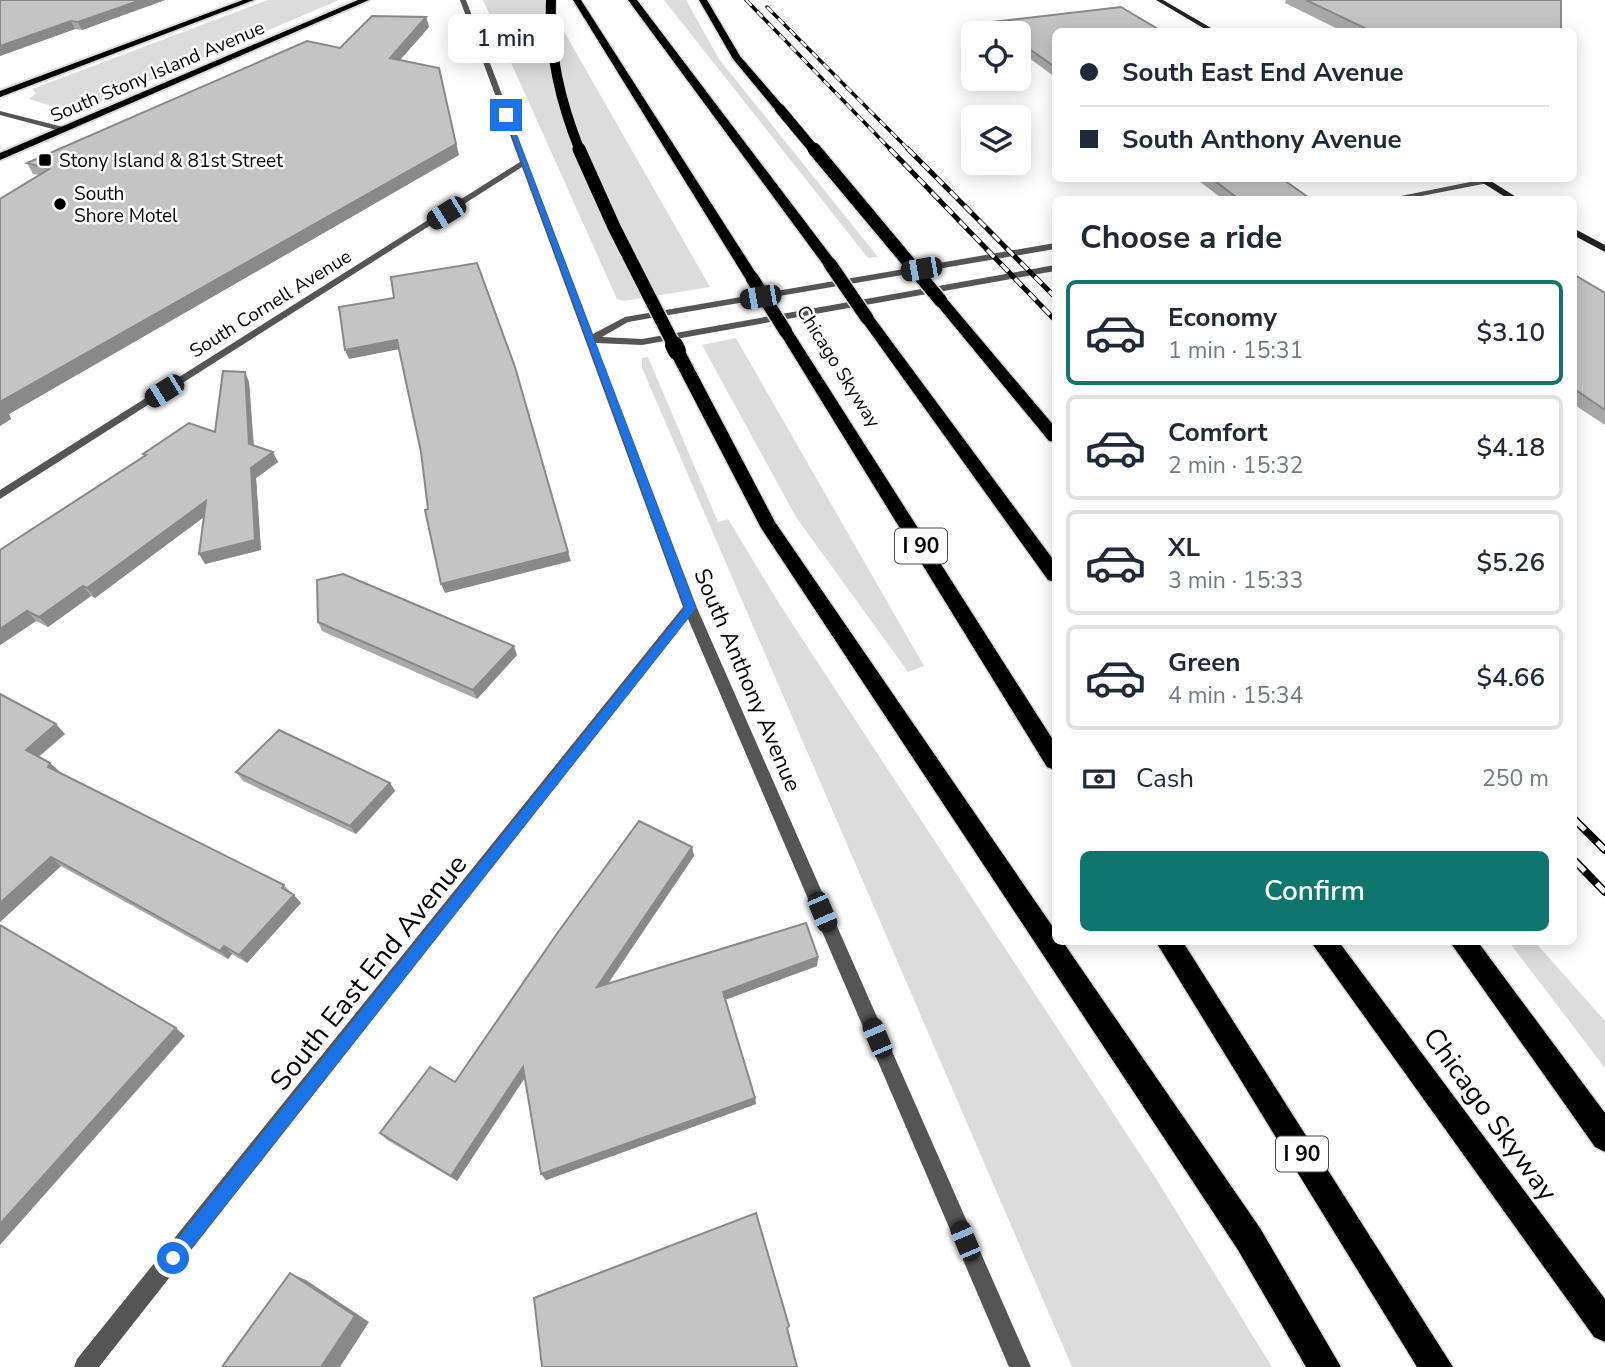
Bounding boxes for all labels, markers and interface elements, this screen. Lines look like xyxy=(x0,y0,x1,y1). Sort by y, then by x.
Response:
callout: 1 min xyxy=(448,13,564,62)
street label: South Stony Island Avenue xyxy=(46,15,269,129)
map controls xyxy=(961,21,1031,175)
button: locate xyxy=(961,21,1031,91)
text: 1 min xyxy=(477,23,535,54)
text: South East End Avenue xyxy=(1122,55,1404,90)
route end xyxy=(490,99,522,131)
button: layers xyxy=(961,105,1031,175)
text: South Anthony Avenue xyxy=(1122,122,1402,157)
place label: Stony Island & 81st Street xyxy=(59,148,283,174)
marker: Stony Island & 81st Street xyxy=(37,152,53,168)
place label: South Shore Motel xyxy=(74,181,178,229)
car xyxy=(423,193,470,233)
marker: South Shore Motel xyxy=(52,196,68,212)
text: Choose a ride xyxy=(1080,216,1282,259)
street label: South Cornell Avenue xyxy=(185,243,356,364)
car xyxy=(899,255,944,283)
car xyxy=(738,283,783,311)
street label: Chicago Skyway xyxy=(790,300,886,433)
text: Economy xyxy=(1168,300,1277,335)
icon: car xyxy=(1084,301,1147,364)
text: $3.10 xyxy=(1476,315,1545,350)
text: 1 min · 15:31 xyxy=(1168,335,1303,366)
car xyxy=(141,371,188,411)
text: Comfort xyxy=(1168,415,1268,450)
icon: car xyxy=(1084,416,1147,479)
text: $4.18 xyxy=(1476,430,1545,465)
text: 2 min · 15:32 xyxy=(1168,450,1303,481)
road number: I 90 xyxy=(895,528,947,564)
text: XL xyxy=(1168,530,1200,565)
icon: car xyxy=(1084,531,1147,594)
text: $5.26 xyxy=(1476,545,1545,580)
street label: South Anthony Avenue xyxy=(686,564,809,797)
text: 3 min · 15:33 xyxy=(1168,565,1303,596)
text: Green xyxy=(1168,645,1241,680)
icon: car xyxy=(1084,646,1147,709)
text: $4.66 xyxy=(1476,660,1545,695)
text: 4 min · 15:34 xyxy=(1168,680,1303,711)
icon: cash xyxy=(1080,760,1118,798)
text: Cash xyxy=(1136,761,1194,796)
text: 250 m xyxy=(1482,763,1549,794)
street label: South East End Avenue xyxy=(262,847,476,1099)
button: Confirm xyxy=(1080,851,1549,931)
car xyxy=(805,889,840,935)
car xyxy=(860,1015,895,1061)
street label: Chicago Skyway xyxy=(1414,1020,1567,1210)
road number: I 90 xyxy=(1276,1136,1328,1172)
car xyxy=(948,1218,983,1264)
route start xyxy=(157,1242,189,1274)

